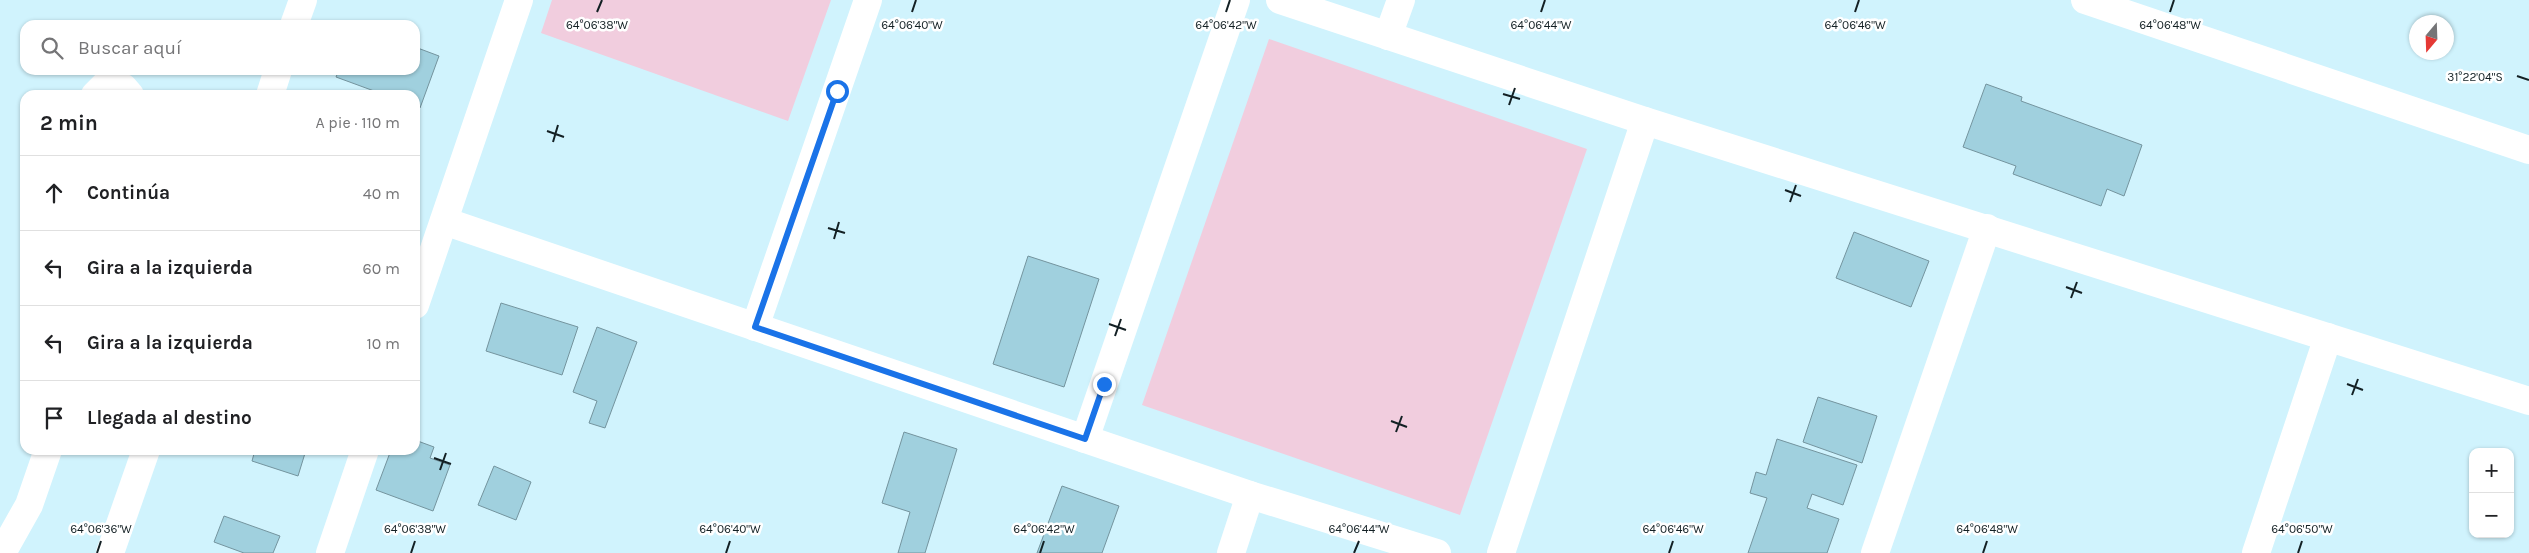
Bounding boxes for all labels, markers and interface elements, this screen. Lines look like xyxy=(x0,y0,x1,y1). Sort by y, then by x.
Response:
north arrow xyxy=(2409,15,2454,60)
text: 64°06'38"W xyxy=(566,18,628,32)
text: 64°06'40"W xyxy=(881,18,943,32)
text: 64°06'42"W xyxy=(1195,18,1257,32)
text: 64°06'44"W xyxy=(1510,18,1572,32)
text: 64°06'46"W xyxy=(1824,18,1886,32)
text: 64°06'48"W xyxy=(2139,18,2201,32)
search box xyxy=(20,20,420,75)
icon: search xyxy=(38,34,66,62)
text: Buscar aquí xyxy=(78,37,182,59)
text: 31°22'04"S xyxy=(2447,70,2503,84)
route start xyxy=(826,80,849,103)
text: 2 min xyxy=(40,111,98,135)
text: A pie · 110 m xyxy=(315,113,400,132)
icon: ahead xyxy=(40,179,68,207)
text: Continúa xyxy=(87,182,170,204)
text: 40 m xyxy=(363,184,400,203)
icon: left xyxy=(40,254,68,282)
text: Gira a la izquierda xyxy=(87,257,253,279)
text: 60 m xyxy=(363,259,400,278)
icon: left xyxy=(40,329,68,357)
text: Gira a la izquierda xyxy=(87,332,253,354)
text: 10 m xyxy=(366,334,400,353)
route end xyxy=(1093,373,1116,396)
icon: arrive xyxy=(40,404,68,432)
text: Llegada al destino xyxy=(87,407,252,429)
map controls xyxy=(2469,448,2514,538)
button: + xyxy=(2469,448,2514,493)
button: − xyxy=(2469,493,2514,538)
text: 64°06'36"W xyxy=(70,522,132,536)
text: 64°06'38"W xyxy=(384,522,446,536)
text: 64°06'40"W xyxy=(699,522,761,536)
text: 64°06'42"W xyxy=(1013,522,1075,536)
text: 64°06'44"W xyxy=(1328,522,1390,536)
text: 64°06'46"W xyxy=(1642,522,1704,536)
text: 64°06'48"W xyxy=(1956,522,2018,536)
text: 64°06'50"W xyxy=(2271,522,2333,536)

